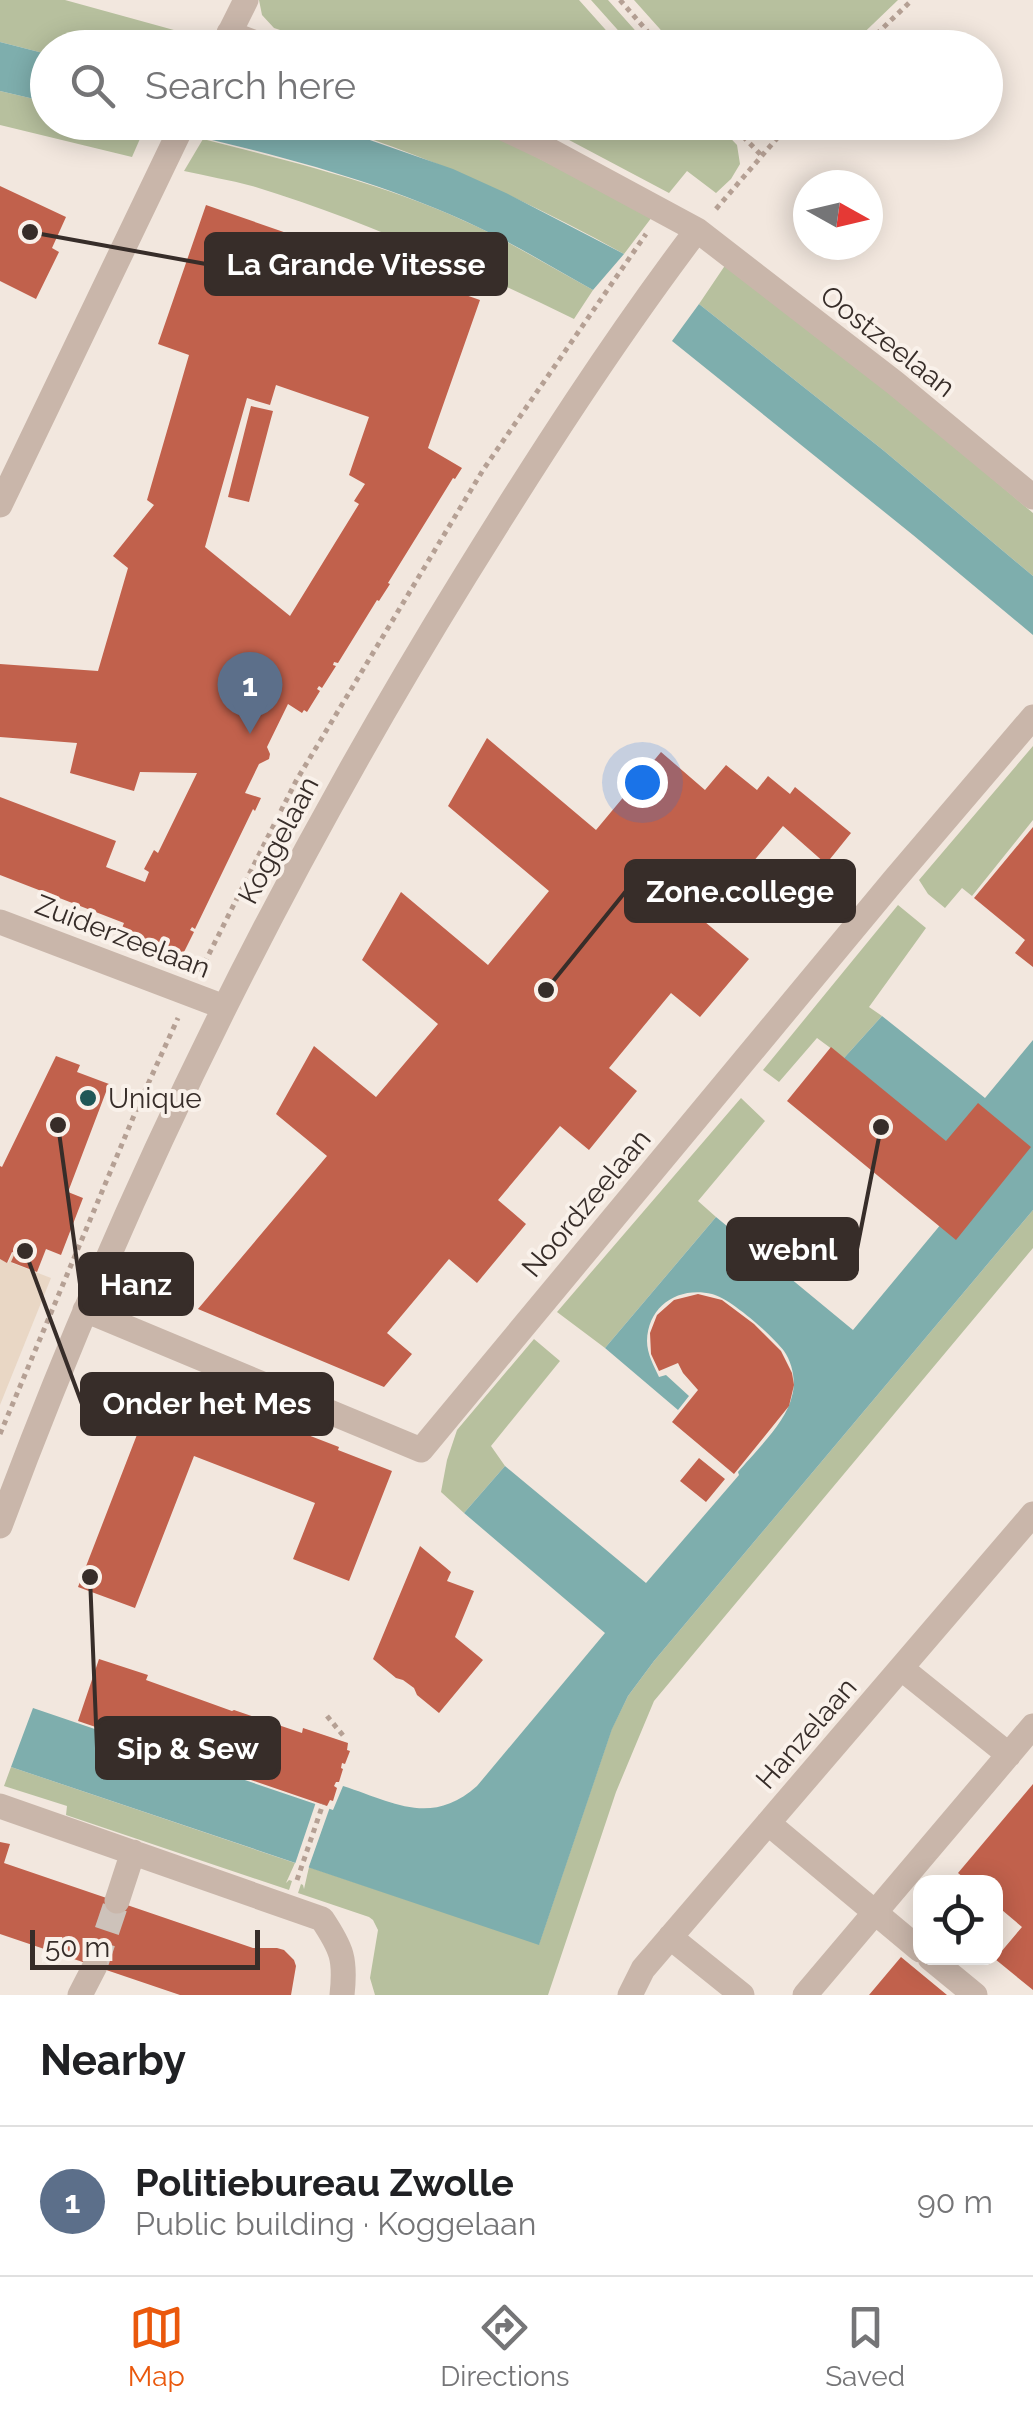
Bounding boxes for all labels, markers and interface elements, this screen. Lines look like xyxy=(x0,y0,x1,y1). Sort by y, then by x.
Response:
search box xyxy=(30,30,1003,140)
icon: search xyxy=(65,58,120,113)
text: Search here xyxy=(145,63,356,108)
north arrow xyxy=(793,170,883,260)
callout: La Grande Vitesse xyxy=(206,234,506,294)
text: La Grande Vitesse xyxy=(227,247,485,282)
street label: Oostzeelaan xyxy=(814,279,961,404)
pin: 1 xyxy=(218,652,282,734)
your location xyxy=(617,757,668,808)
street label: Koggelaan xyxy=(231,771,326,909)
callout: Zone.college xyxy=(626,861,854,921)
text: Zone.college xyxy=(646,874,834,909)
street label: Zuiderzeelaan xyxy=(31,888,215,985)
place label: Unique xyxy=(108,1082,202,1115)
marker: Unique xyxy=(77,1087,99,1109)
street label: Noordzeelaan xyxy=(515,1123,658,1284)
callout: webnl xyxy=(728,1219,857,1279)
text: webnl xyxy=(748,1232,838,1267)
callout: Hanz xyxy=(80,1254,192,1314)
text: Hanz xyxy=(100,1267,172,1302)
callout: Onder het Mes xyxy=(82,1374,332,1434)
text: Onder het Mes xyxy=(102,1386,312,1421)
street label: Hanzelaan xyxy=(749,1671,864,1796)
callout: Sip & Sew xyxy=(97,1718,279,1778)
text: Sip & Sew xyxy=(117,1731,260,1766)
map controls xyxy=(913,1875,1003,1965)
button: locate xyxy=(913,1875,1003,1965)
scale bar xyxy=(30,1925,260,1970)
text: 50 m xyxy=(45,1931,110,1964)
text: Nearby xyxy=(40,2036,186,2085)
text: Politiebureau Zwolle xyxy=(135,2160,514,2205)
text: 1 xyxy=(65,2183,80,2220)
text: 90 m xyxy=(917,2183,993,2220)
text: Public building · Koggelaan xyxy=(135,2205,536,2242)
tab: Map xyxy=(128,2300,185,2393)
tab: Directions xyxy=(440,2300,570,2393)
tab: Saved xyxy=(825,2300,905,2393)

